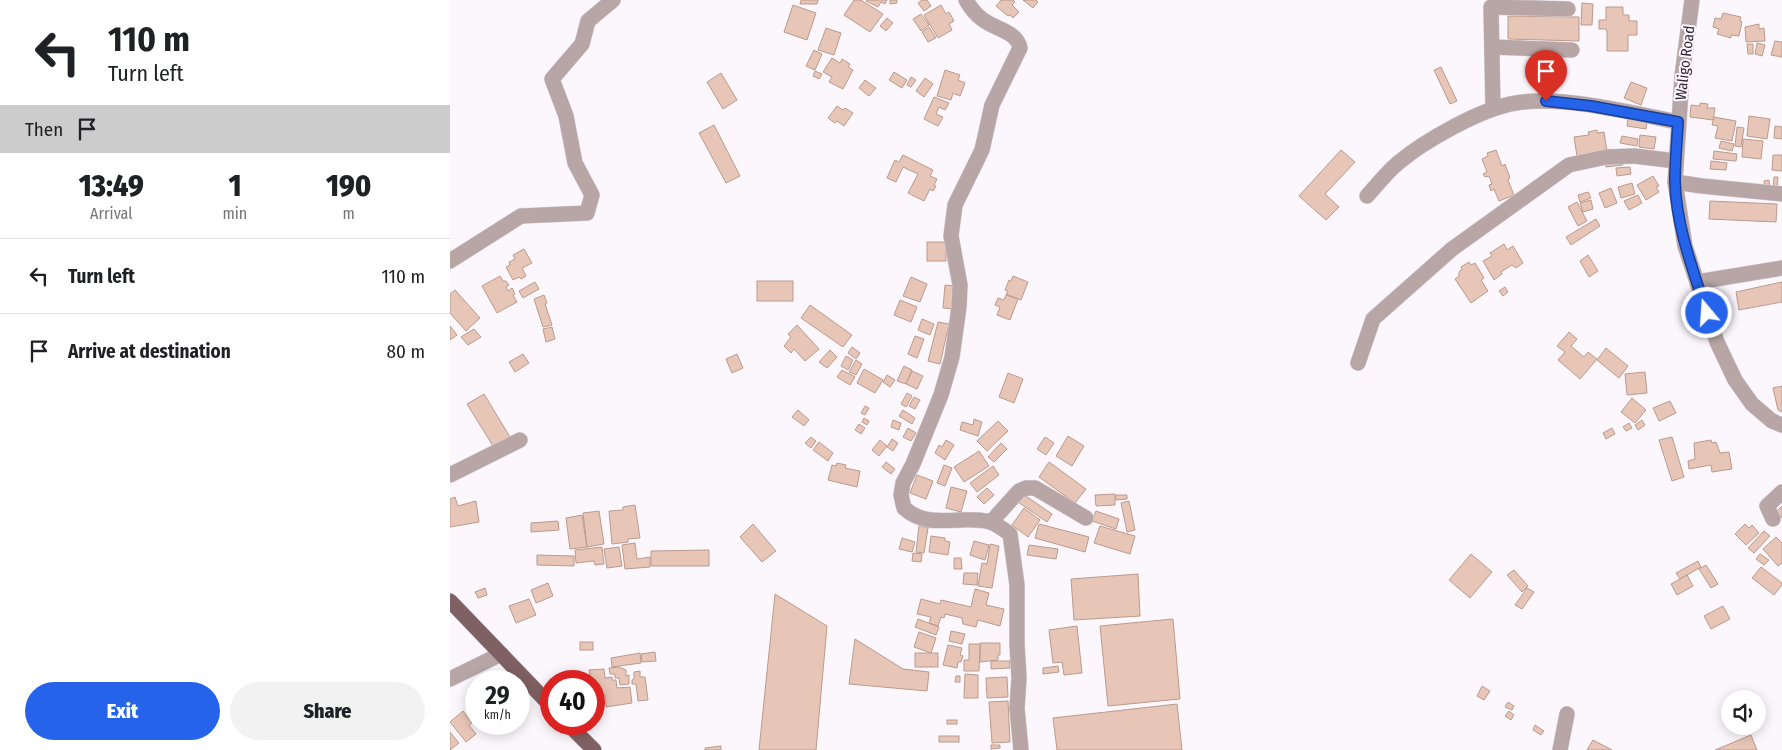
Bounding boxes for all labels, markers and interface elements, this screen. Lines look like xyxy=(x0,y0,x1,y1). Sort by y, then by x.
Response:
text: 110 m xyxy=(108,18,190,60)
icon: left xyxy=(25,20,90,85)
street label: Waligo Road xyxy=(1671,25,1699,101)
pin xyxy=(1525,50,1567,101)
icon: arrive xyxy=(1532,57,1560,85)
text: Turn left xyxy=(108,60,184,87)
icon: arrive xyxy=(73,115,101,143)
text: Then xyxy=(25,118,63,141)
text: 13:49 xyxy=(79,168,144,204)
text: 1 xyxy=(228,168,241,204)
text: 190 xyxy=(326,168,371,204)
text: Arrival xyxy=(90,204,132,223)
text: min xyxy=(222,204,247,223)
text: m xyxy=(342,204,355,223)
icon: left xyxy=(25,262,53,290)
text: Turn left xyxy=(68,265,135,288)
text: 110 m xyxy=(381,265,425,288)
position arrow xyxy=(1680,286,1732,338)
icon: arrive xyxy=(25,337,53,365)
text: Arrive at destination xyxy=(68,340,231,363)
text: 80 m xyxy=(387,340,425,363)
speed limit sign: 40 xyxy=(540,670,605,735)
text: 29 xyxy=(485,681,510,711)
button: Exit xyxy=(25,682,220,740)
button: Share xyxy=(230,682,425,740)
map controls xyxy=(1721,690,1766,735)
button: sound xyxy=(1721,690,1766,735)
text: km/h xyxy=(484,708,511,722)

